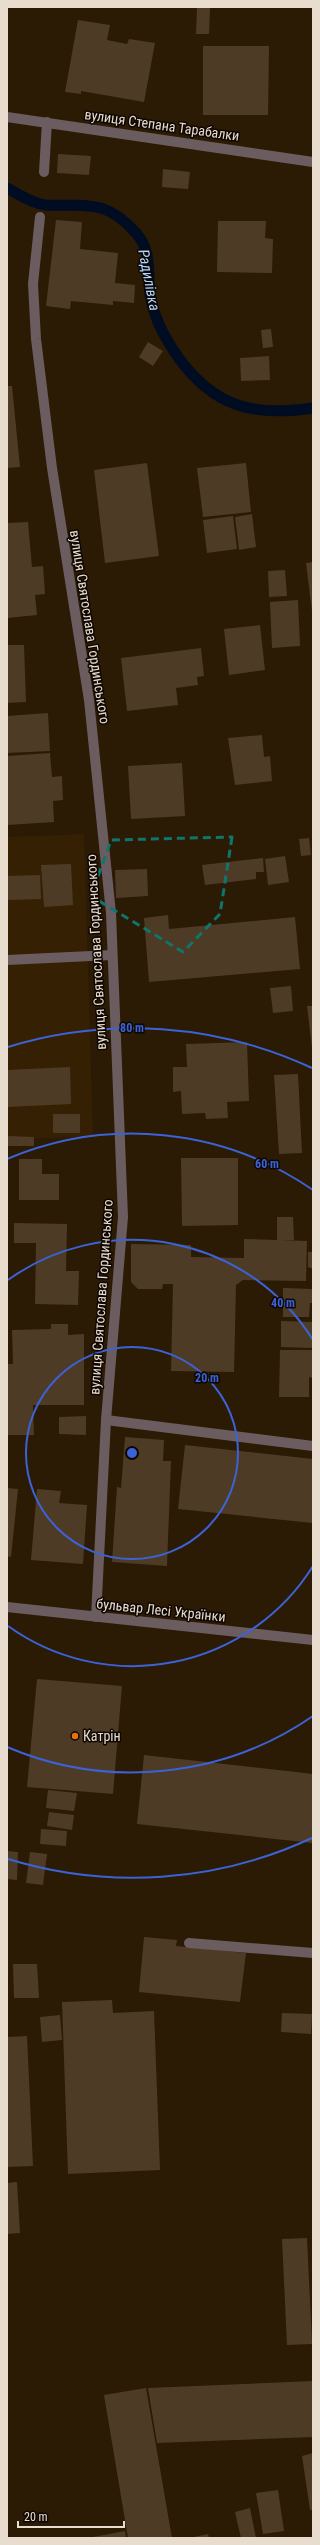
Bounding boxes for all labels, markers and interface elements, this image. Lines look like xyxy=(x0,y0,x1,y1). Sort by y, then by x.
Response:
street label: вулиця Степана Тарабалки xyxy=(84,106,240,144)
water label: Радилівка xyxy=(134,248,164,312)
street label: вулиця Святослава Гординського xyxy=(67,529,113,725)
street label: вулиця Святослава Гординського xyxy=(83,854,109,1050)
text: 80 m xyxy=(120,1021,144,1035)
text: 60 m xyxy=(255,1157,279,1171)
street label: вулиця Святослава Гординського xyxy=(86,1199,116,1395)
text: 40 m xyxy=(271,1296,295,1310)
text: 20 m xyxy=(195,1371,219,1385)
centre of rings xyxy=(125,1446,139,1460)
street label: бульвар Лесі Українки xyxy=(96,1595,226,1625)
place label: Катрін xyxy=(83,1728,121,1744)
marker: Катрін xyxy=(70,1731,80,1741)
scale bar xyxy=(18,2503,124,2529)
text: 20 m xyxy=(24,2510,48,2524)

